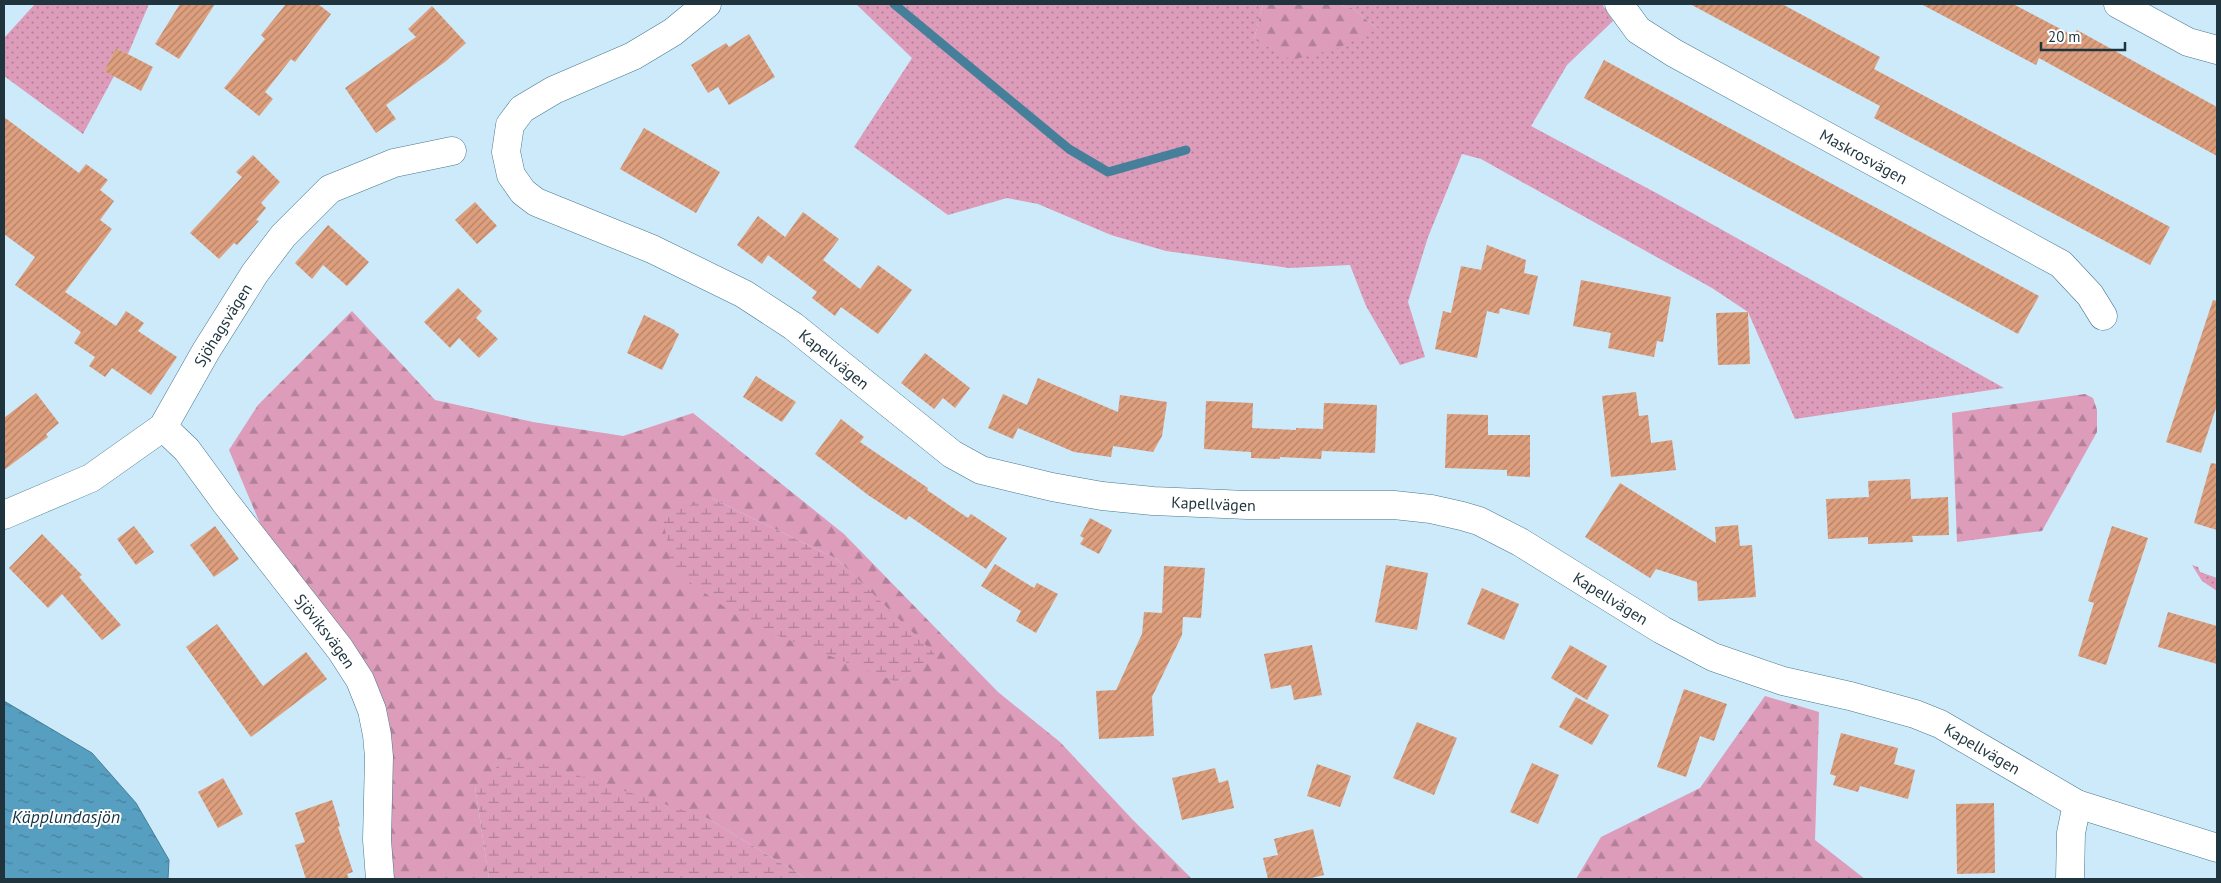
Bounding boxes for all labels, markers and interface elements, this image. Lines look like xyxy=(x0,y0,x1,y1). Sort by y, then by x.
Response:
scale bar xyxy=(2041,20,2125,52)
text: 20 m xyxy=(2048,27,2081,46)
street label: Maskrosvägen xyxy=(1816,124,1911,188)
street label: Sjöhagsvägen xyxy=(189,279,256,370)
street label: Kapellvägen xyxy=(795,325,873,394)
street label: Kapellvägen xyxy=(1171,492,1256,515)
street label: Kapellvägen xyxy=(1570,567,1652,629)
street label: Sjöviksvägen xyxy=(290,590,360,672)
street label: Kapellvägen xyxy=(1941,719,2024,779)
water label: Käpplundasjön xyxy=(12,805,120,828)

